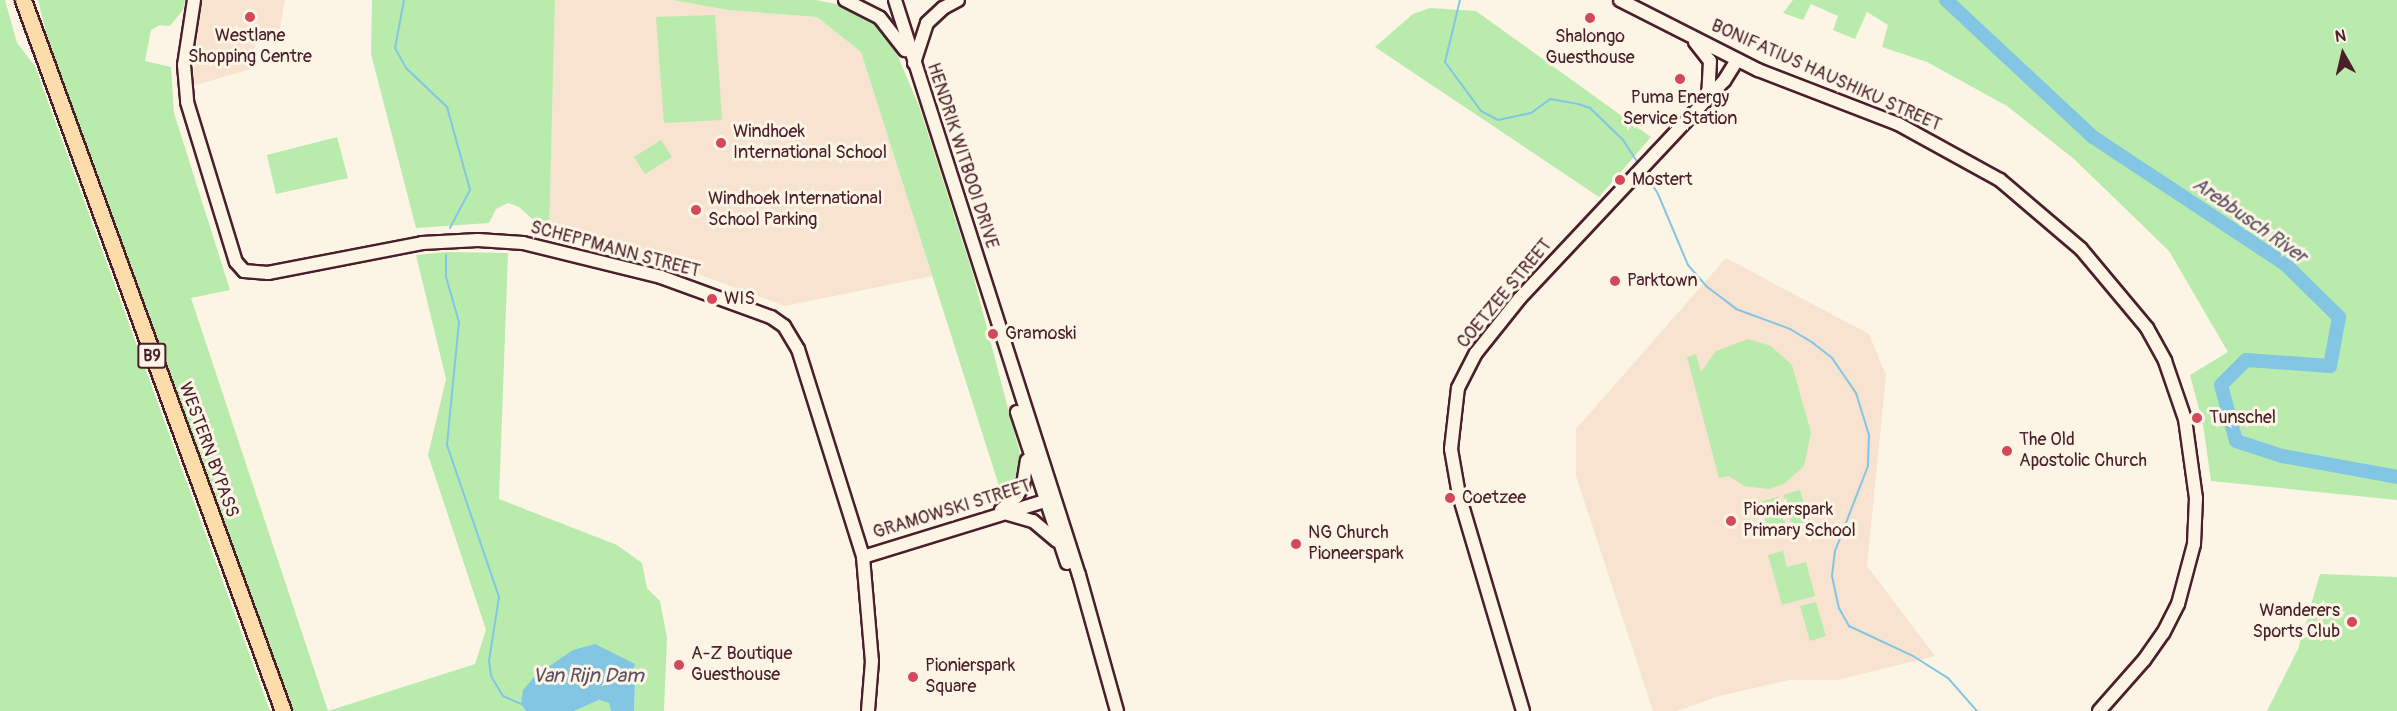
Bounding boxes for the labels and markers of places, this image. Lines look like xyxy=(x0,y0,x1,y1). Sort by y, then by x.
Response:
marker: Westlane Shopping Centre xyxy=(243,10,257,24)
marker: Shalongo Guesthouse xyxy=(1583,11,1597,25)
place label: Westlane Shopping Centre xyxy=(188,26,312,68)
place label: Shalongo Guesthouse xyxy=(1545,27,1635,70)
marker: Puma Energy Service Station xyxy=(1673,72,1687,86)
place label: Puma Energy Service Station xyxy=(1623,88,1737,130)
place label: Windhoek International School xyxy=(733,122,887,164)
marker: Windhoek International School xyxy=(714,136,728,150)
place label: Mostert xyxy=(1632,169,1692,191)
marker: Mostert xyxy=(1613,173,1627,187)
place label: Windhoek International School Parking xyxy=(708,189,882,232)
marker: Windhoek International School Parking xyxy=(689,203,703,217)
place label: Parktown xyxy=(1627,270,1698,292)
marker: Parktown xyxy=(1608,274,1622,288)
place label: WIS xyxy=(724,288,755,310)
marker: WIS xyxy=(705,292,719,306)
place label: Gramoski xyxy=(1005,323,1076,345)
marker: Gramoski xyxy=(986,327,1000,341)
place label: Tunschel xyxy=(2209,407,2276,429)
marker: Tunschel xyxy=(2190,411,2204,425)
place label: The Old Apostolic Church xyxy=(2019,430,2147,472)
marker: The Old Apostolic Church xyxy=(2000,444,2014,458)
place label: Coetzee xyxy=(1462,487,1526,509)
marker: Coetzee xyxy=(1443,491,1457,505)
place label: Pionierspark Primary School xyxy=(1743,500,1856,542)
marker: Pionierspark Primary School xyxy=(1724,514,1738,528)
place label: NG Church Pioneerspark xyxy=(1308,523,1404,566)
marker: NG Church Pioneerspark xyxy=(1289,537,1303,551)
place label: Wanderers Sports Club xyxy=(2252,601,2340,644)
marker: Wanderers Sports Club xyxy=(2345,615,2359,629)
place label: A-Z Boutique Guesthouse xyxy=(691,644,792,686)
place label: Pionierspark Square xyxy=(925,656,1015,698)
marker: A-Z Boutique Guesthouse xyxy=(672,658,686,672)
marker: Pionierspark Square xyxy=(906,670,920,684)

